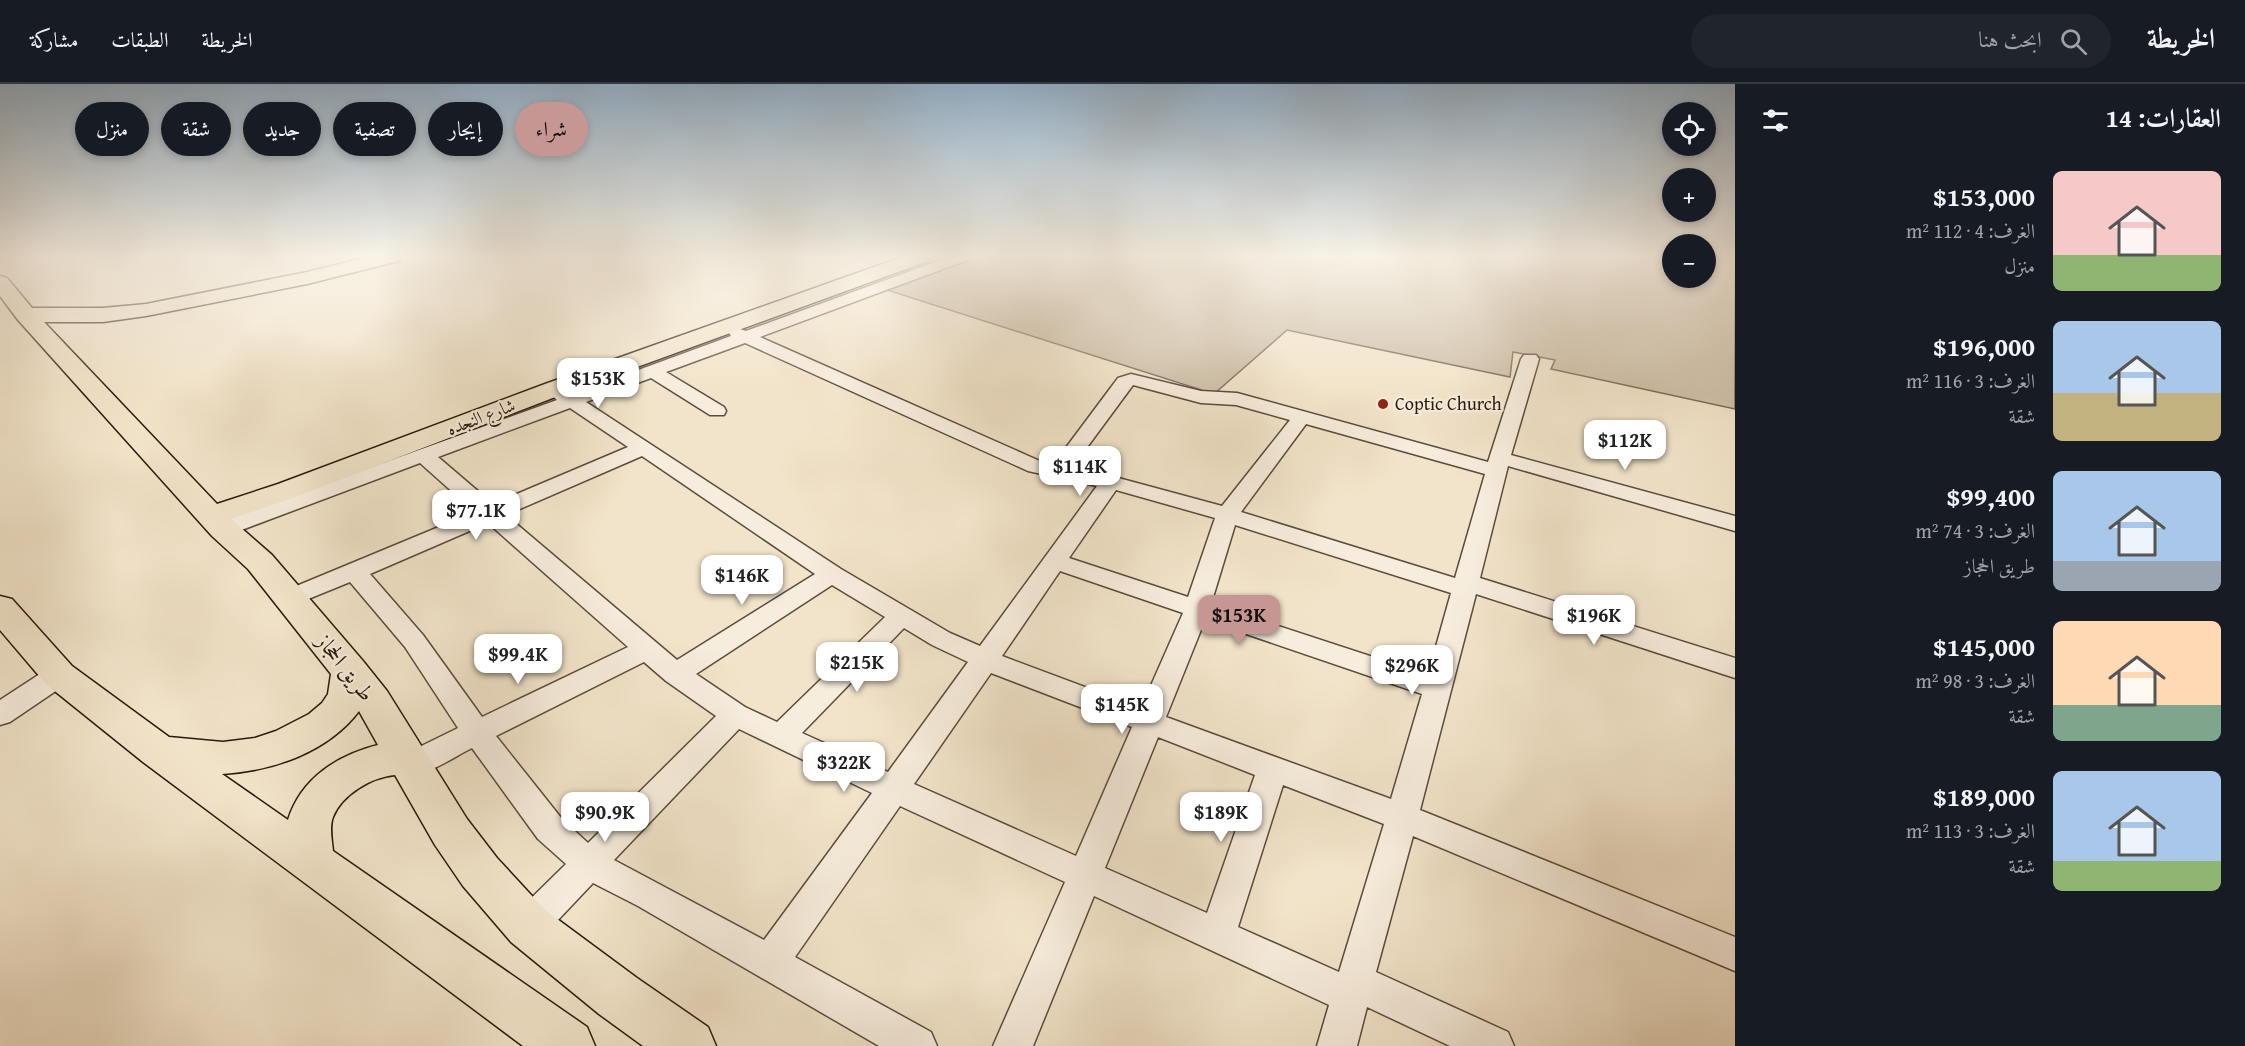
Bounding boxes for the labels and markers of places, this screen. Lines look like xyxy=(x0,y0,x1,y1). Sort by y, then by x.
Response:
pin: $153K xyxy=(556,358,640,409)
place label: Coptic Church xyxy=(1395,390,1502,417)
marker: Coptic Church xyxy=(1376,397,1390,411)
pin: $112K xyxy=(1583,420,1667,471)
pin: $114K xyxy=(1038,446,1122,497)
pin: $77.1K xyxy=(427,490,525,541)
pin: $146K xyxy=(700,555,784,606)
pin: $153K xyxy=(1197,595,1281,646)
pin: $196K xyxy=(1552,595,1636,646)
pin: $99.4K xyxy=(469,634,567,685)
pin: $215K xyxy=(815,642,899,693)
pin: $296K xyxy=(1370,645,1454,696)
pin: $145K xyxy=(1080,684,1164,735)
pin: $322K xyxy=(802,742,886,793)
pin: $90.9K xyxy=(556,792,654,843)
pin: $189K xyxy=(1179,792,1263,843)

